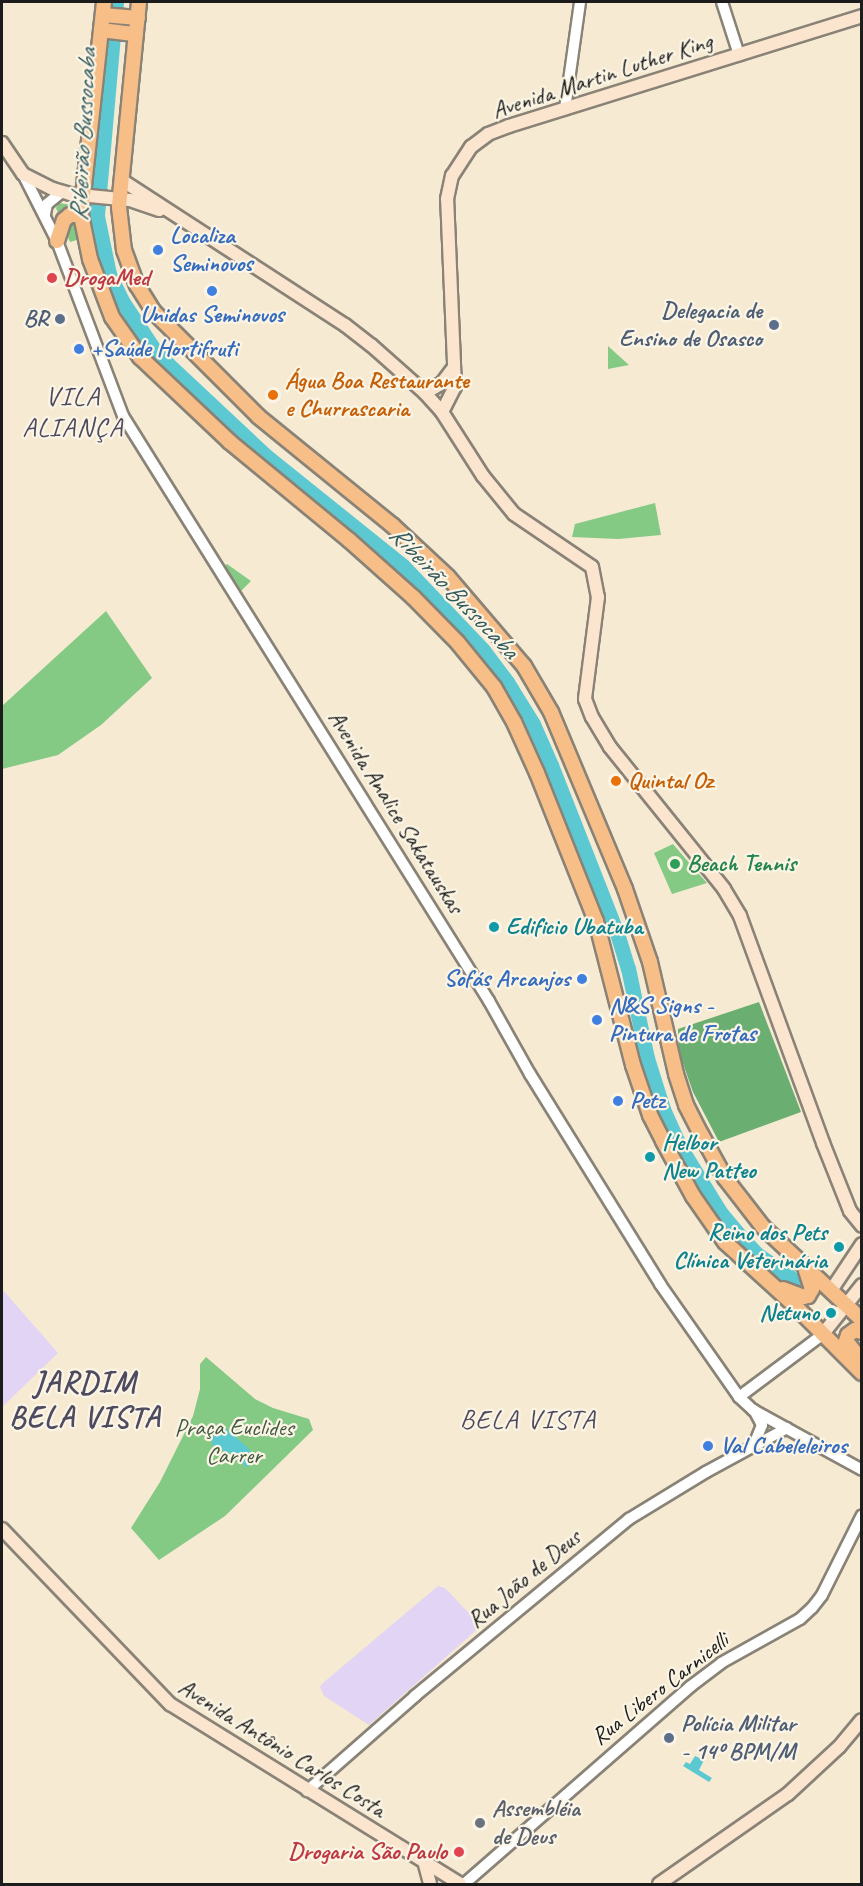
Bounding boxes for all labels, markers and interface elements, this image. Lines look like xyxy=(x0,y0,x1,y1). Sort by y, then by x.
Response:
street label: Avenida Martin Luther King xyxy=(489,27,715,125)
water label: Ribeirão Bussocaba xyxy=(63,48,103,222)
place label: Localiza Seminovos xyxy=(170,222,253,278)
marker: Localiza Seminovos xyxy=(151,243,165,257)
place label: DrogaMed xyxy=(64,264,149,292)
marker: DrogaMed xyxy=(45,271,59,285)
marker: Unidas Seminovos xyxy=(205,284,219,298)
place label: Delegacia de Ensino de Osasco xyxy=(618,297,762,353)
place label: Unidas Seminovos xyxy=(140,301,284,329)
place label: BR xyxy=(23,305,48,333)
marker: BR xyxy=(53,312,67,326)
marker: Delegacia de Ensino de Osasco xyxy=(767,318,781,332)
place label: +Saúde Hortifruti xyxy=(91,335,238,363)
marker: +Saúde Hortifruti xyxy=(72,342,86,356)
place label: Água Boa Restaurante e Churrascaria xyxy=(285,367,469,423)
district label: VILA ALIANÇA xyxy=(23,380,123,443)
marker: Água Boa Restaurante e Churrascaria xyxy=(266,388,280,402)
water label: Ribeirão Bussocaba xyxy=(383,519,525,665)
street label: Avenida Analice Sakatauskas xyxy=(322,705,470,919)
place label: Quintal Oz xyxy=(628,767,713,795)
marker: Quintal Oz xyxy=(609,774,623,788)
place label: Beach Tennis xyxy=(687,850,795,878)
marker: Beach Tennis xyxy=(668,857,682,871)
place label: Edificio Ubatuba xyxy=(506,913,643,941)
marker: Edificio Ubatuba xyxy=(487,920,501,934)
place label: Sofás Arcanjos xyxy=(445,965,570,993)
marker: Sofás Arcanjos xyxy=(575,972,589,986)
place label: N&S Signs - Pintura de Frotas xyxy=(609,992,755,1048)
marker: N&S Signs - Pintura de Frotas xyxy=(590,1013,604,1027)
place label: Petz xyxy=(630,1087,664,1115)
marker: Petz xyxy=(611,1094,625,1108)
place label: Helbor New Patteo xyxy=(662,1129,757,1185)
marker: Helbor New Patteo xyxy=(643,1150,657,1164)
place label: Reino dos Pets Clínica Veterinária xyxy=(673,1219,827,1275)
marker: Reino dos Pets Clínica Veterinária xyxy=(832,1240,846,1254)
place label: Netuno xyxy=(759,1299,819,1327)
marker: Netuno xyxy=(824,1306,838,1320)
district label: JARDIM BELA VISTA xyxy=(9,1364,161,1434)
district label: BELA VISTA xyxy=(460,1404,596,1436)
park label: Praça Euclides Carrer xyxy=(174,1414,294,1470)
place label: Val Cabeleleiros xyxy=(720,1432,847,1460)
marker: Val Cabeleleiros xyxy=(701,1439,715,1453)
street label: Rua João de Deus xyxy=(462,1523,586,1635)
street label: Rua Libero Carnicelli xyxy=(585,1626,735,1752)
street label: Avenida Antônio Carlos Costa xyxy=(173,1672,391,1824)
place label: Polícia Militar - 14º BPM/M xyxy=(681,1710,796,1766)
marker: Polícia Militar - 14º BPM/M xyxy=(662,1731,676,1745)
place label: Assembléia de Deus xyxy=(492,1795,580,1851)
marker: Assembléia de Deus xyxy=(473,1816,487,1830)
place label: Drogaria São Paulo xyxy=(287,1838,447,1866)
marker: Drogaria São Paulo xyxy=(452,1845,466,1859)

